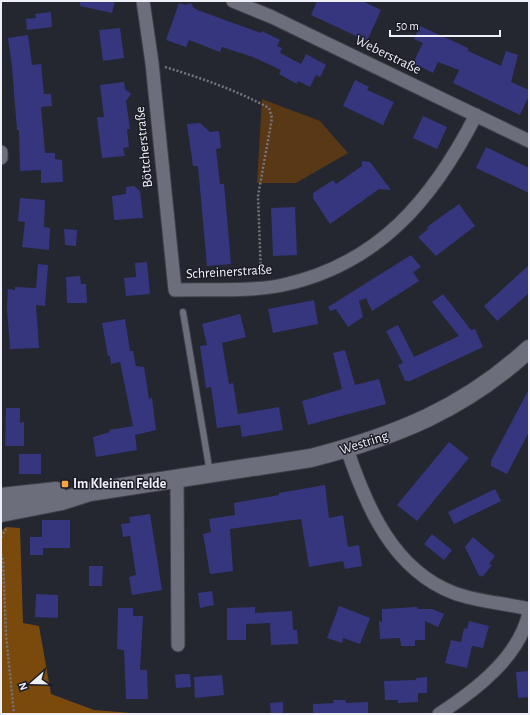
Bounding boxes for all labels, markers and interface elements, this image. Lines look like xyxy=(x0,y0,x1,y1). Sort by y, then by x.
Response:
scale bar xyxy=(390,12,500,38)
text: 50 m xyxy=(396,20,419,32)
street label: Weberstraße xyxy=(353,33,423,77)
street label: Böttcherstraße xyxy=(133,106,155,188)
street label: Schreinerstraße xyxy=(186,263,272,281)
street label: Westring xyxy=(338,429,390,457)
place label: Im Kleinen Felde xyxy=(73,477,167,491)
marker: Im Kleinen Felde xyxy=(60,479,70,489)
north arrow xyxy=(12,663,52,703)
text: N xyxy=(17,681,30,692)

